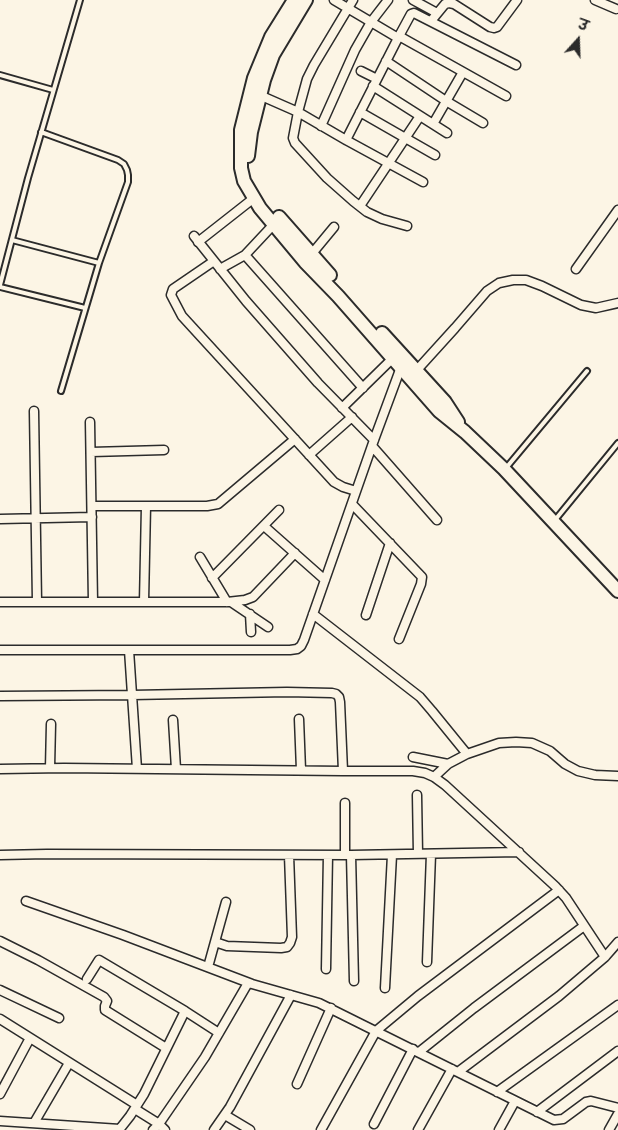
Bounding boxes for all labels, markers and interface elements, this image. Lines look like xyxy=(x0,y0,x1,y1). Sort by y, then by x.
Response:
north arrow xyxy=(553,15,603,65)
text: उ xyxy=(575,15,591,37)

